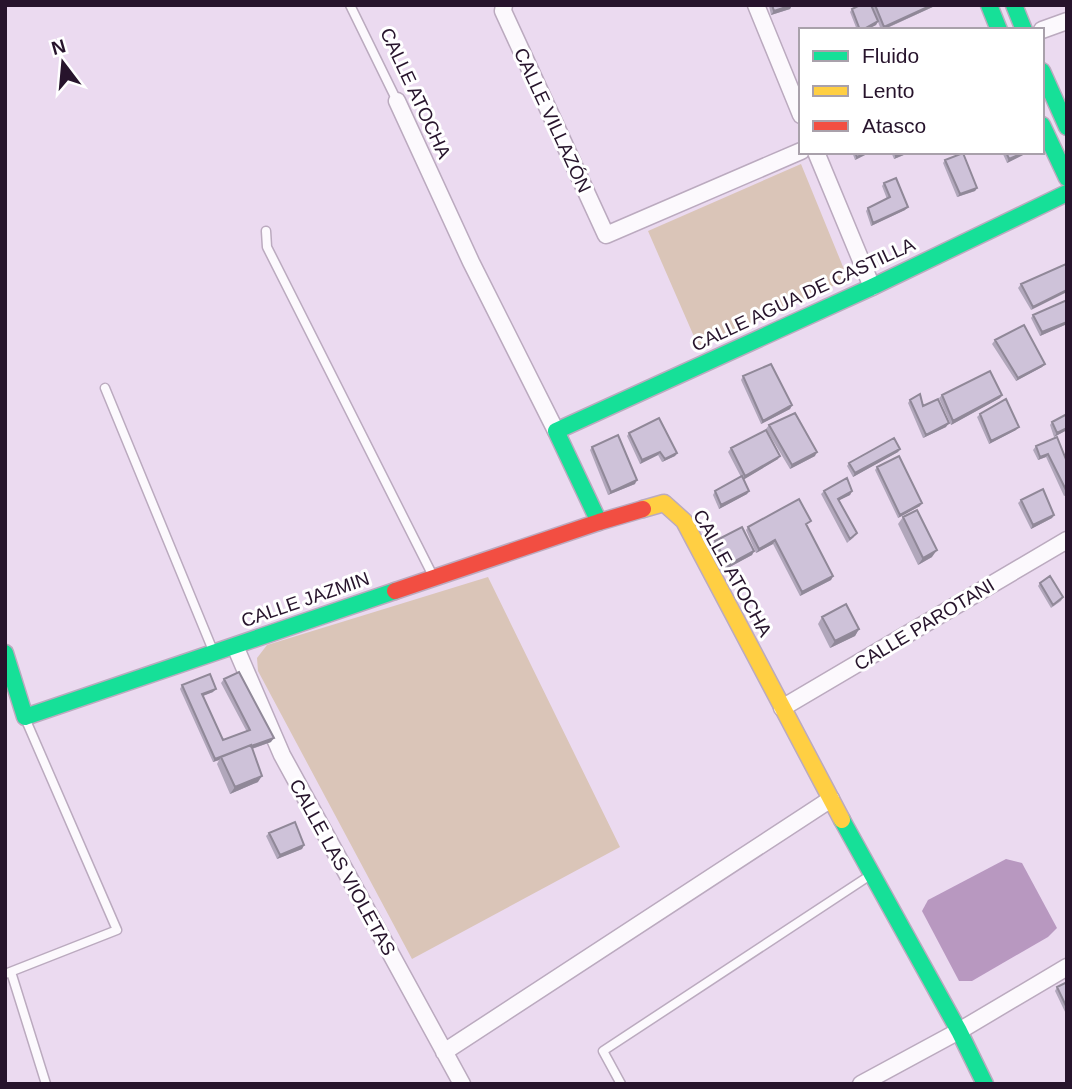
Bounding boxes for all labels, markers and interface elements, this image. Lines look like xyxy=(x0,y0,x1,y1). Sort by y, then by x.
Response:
street label: CALLE ATOCHA xyxy=(376,24,455,162)
north arrow xyxy=(28,28,98,98)
legend xyxy=(799,28,1044,154)
text: N xyxy=(49,35,68,59)
street label: CALLE VILLAZÓN xyxy=(510,44,595,196)
text: Fluido xyxy=(862,44,919,67)
text: Lento xyxy=(862,79,915,102)
text: Atasco xyxy=(862,114,926,137)
street label: CALLE AGUA DE CASTILLA xyxy=(688,233,918,356)
street label: CALLE ATOCHA xyxy=(689,506,776,641)
street label: CALLE JAZMIN xyxy=(238,568,372,631)
street label: CALLE PAROTANI xyxy=(850,574,998,675)
street label: CALLE LAS VIOLETAS xyxy=(285,775,400,959)

